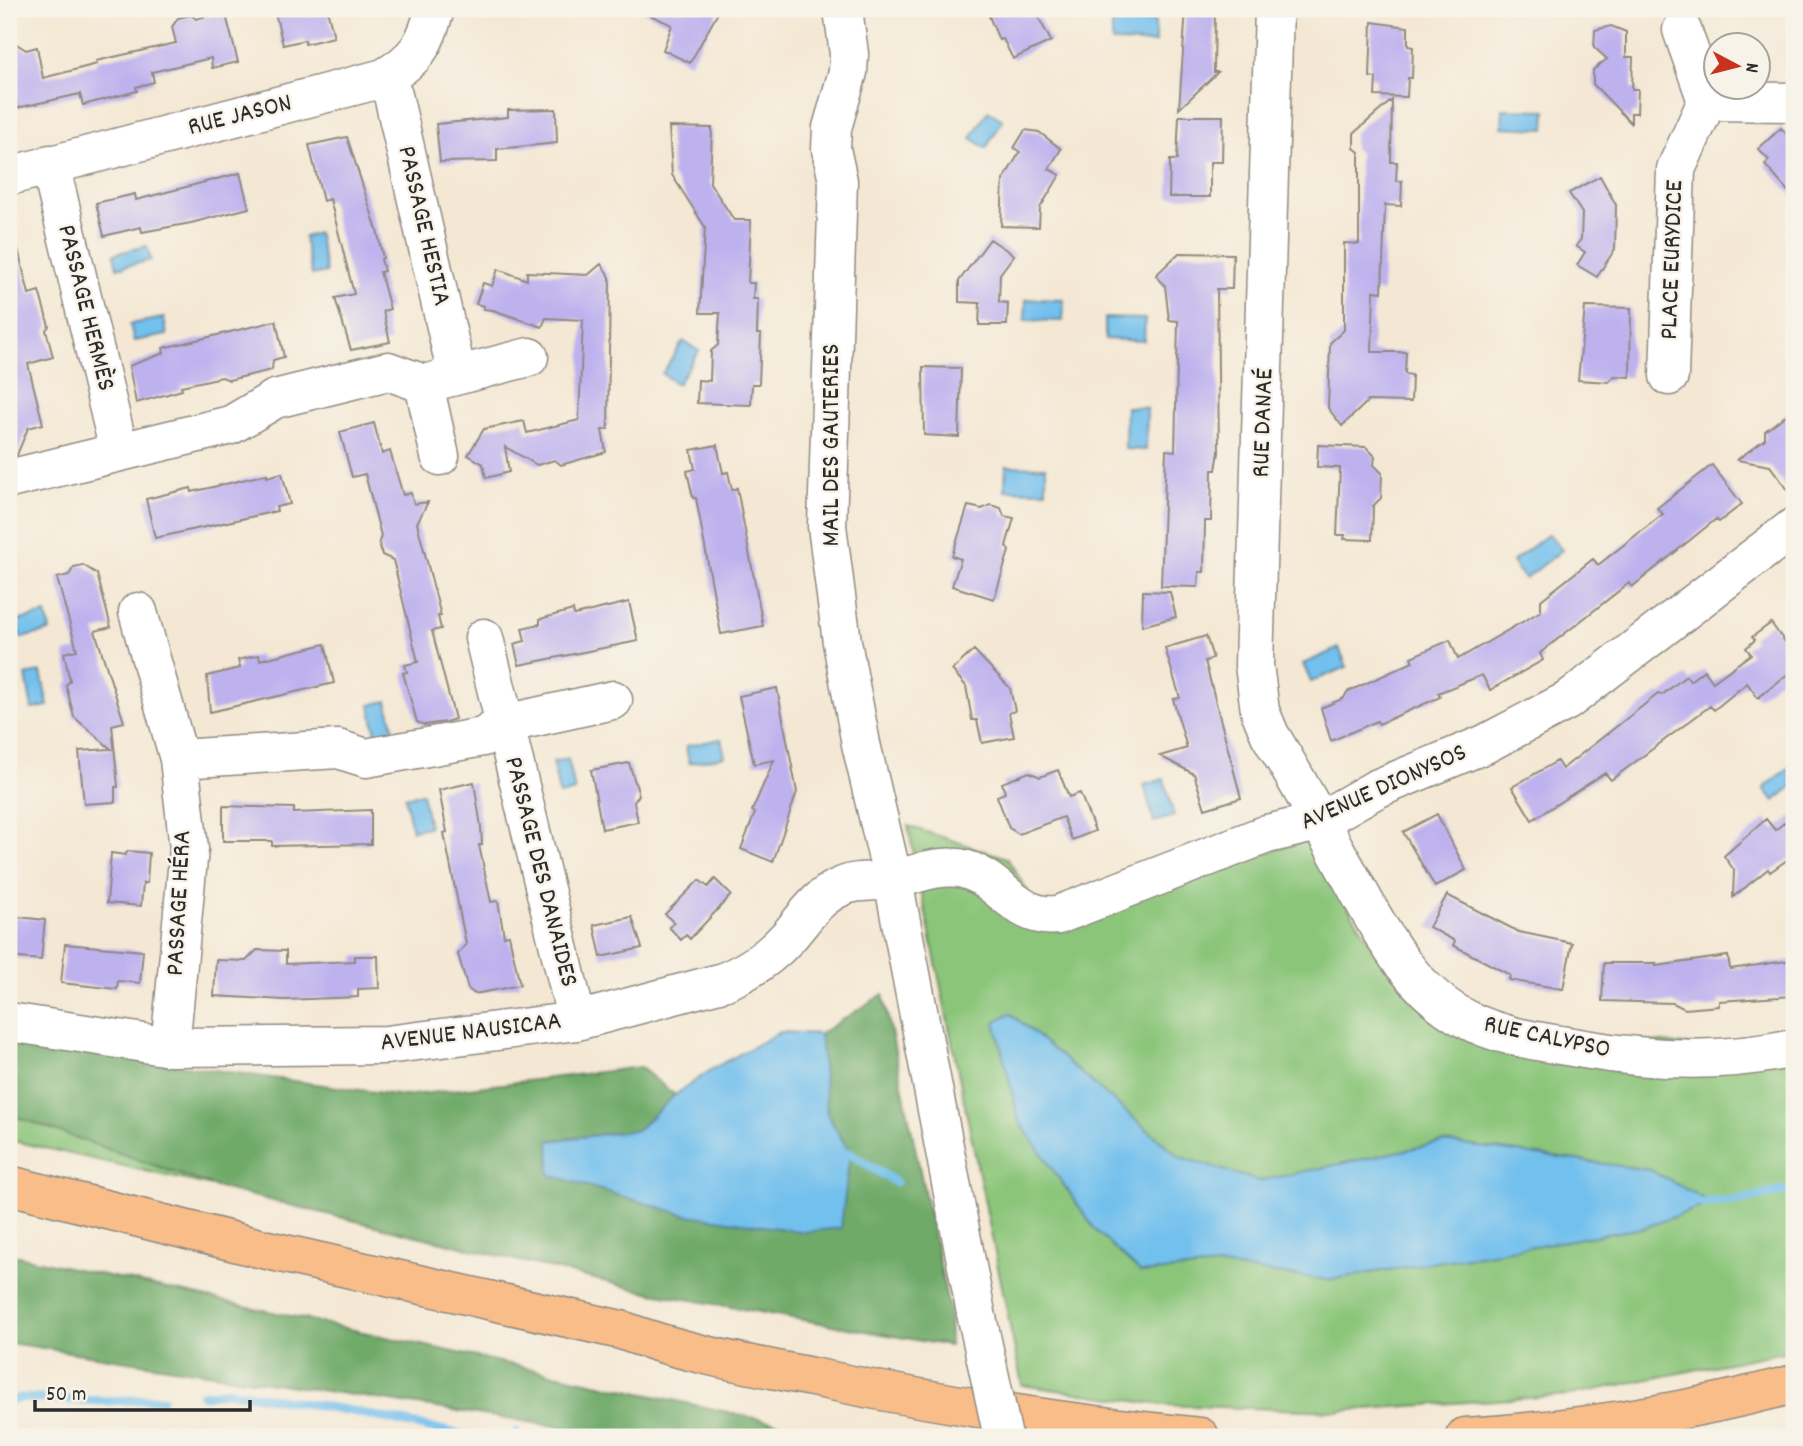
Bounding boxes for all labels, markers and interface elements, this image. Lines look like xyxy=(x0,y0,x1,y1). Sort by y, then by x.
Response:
north arrow xyxy=(1702,32,1772,102)
text: N xyxy=(1736,61,1764,74)
street label: RUE JASON xyxy=(184,85,296,147)
street label: PASSAGE HESTIA xyxy=(387,142,459,310)
street label: PLACE EURYDICE xyxy=(1652,179,1694,341)
street label: PASSAGE HERMÈS xyxy=(46,221,124,395)
street label: MAIL DES GAUTERIES xyxy=(814,344,851,546)
street label: RUE DANAÉ xyxy=(1244,367,1284,478)
street label: AVENUE DIONYSOS xyxy=(1295,735,1473,841)
street label: PASSAGE DES DANAIDES xyxy=(493,753,587,991)
street label: PASSAGE HÉRA xyxy=(158,829,202,977)
street label: AVENUE NAUSICAA xyxy=(378,1004,564,1062)
street label: RUE CALYPSO xyxy=(1480,1007,1614,1069)
scale bar xyxy=(35,1369,250,1413)
text: 50 m xyxy=(46,1381,86,1411)

